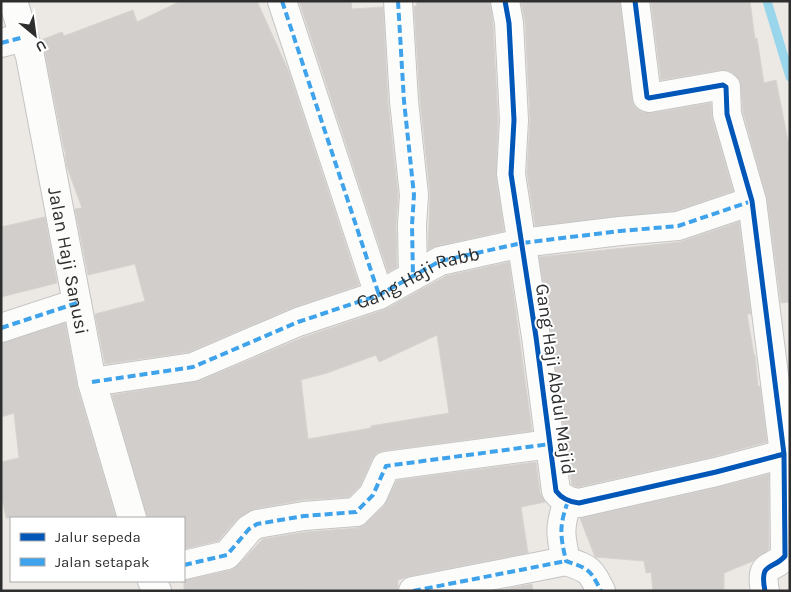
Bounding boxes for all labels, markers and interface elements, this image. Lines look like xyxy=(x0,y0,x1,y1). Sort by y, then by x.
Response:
north arrow xyxy=(10,10,60,60)
text: U xyxy=(33,36,49,56)
street label: Jalan Haji Sanusi xyxy=(43,185,93,337)
street label: Gang Haji Rabb xyxy=(354,243,482,314)
street label: Gang Haji Abdul Majid xyxy=(531,282,579,476)
legend xyxy=(10,517,185,582)
text: Jalur sepeda xyxy=(55,528,141,546)
text: Jalan setapak xyxy=(55,553,149,571)

